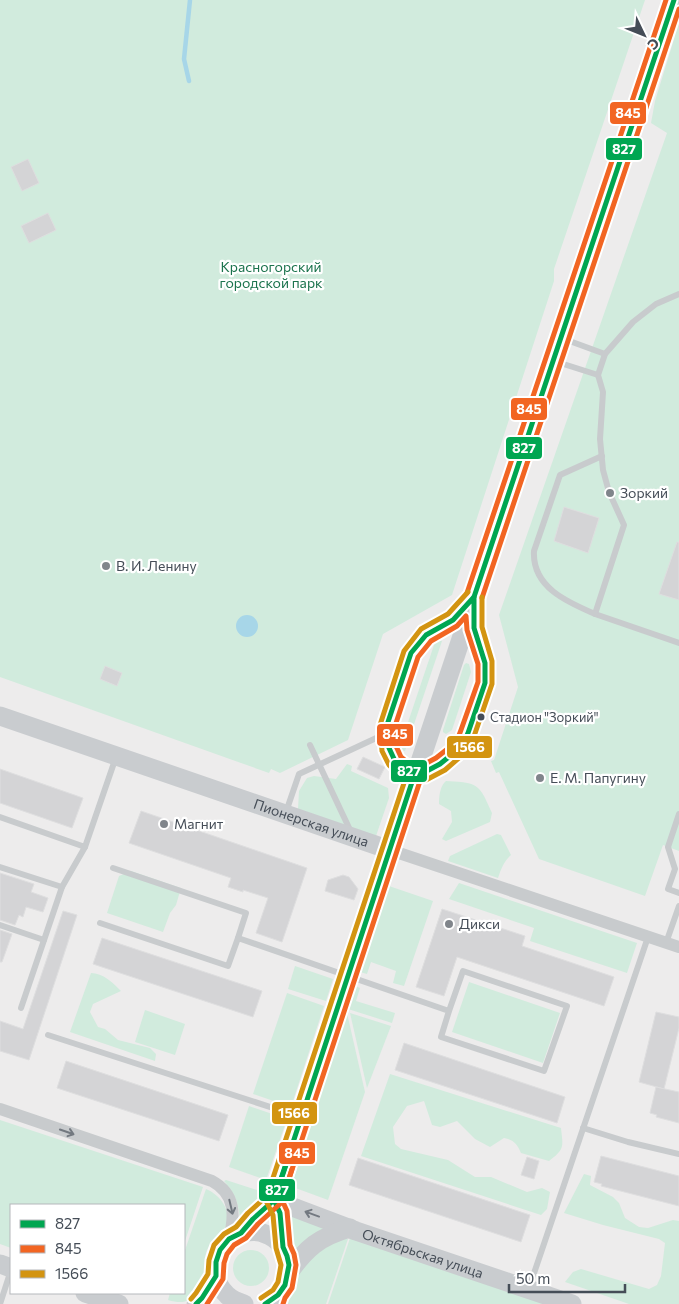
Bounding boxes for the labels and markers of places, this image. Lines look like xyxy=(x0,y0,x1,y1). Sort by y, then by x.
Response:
place label: Зоркий xyxy=(620,484,668,501)
marker: Зоркий xyxy=(604,487,616,499)
place label: В. И. Ленину xyxy=(116,557,197,574)
marker: В. И. Ленину xyxy=(100,560,112,572)
place label: Стадион "Зоркий" xyxy=(490,709,599,725)
marker: Стадион "Зоркий" xyxy=(476,712,486,722)
place label: Е. М. Папугину xyxy=(550,769,646,786)
marker: Е. М. Папугину xyxy=(534,772,546,784)
place label: Магнит xyxy=(174,815,224,832)
marker: Магнит xyxy=(158,818,170,830)
place label: Дикси xyxy=(459,915,500,932)
marker: Дикси xyxy=(443,918,455,930)

